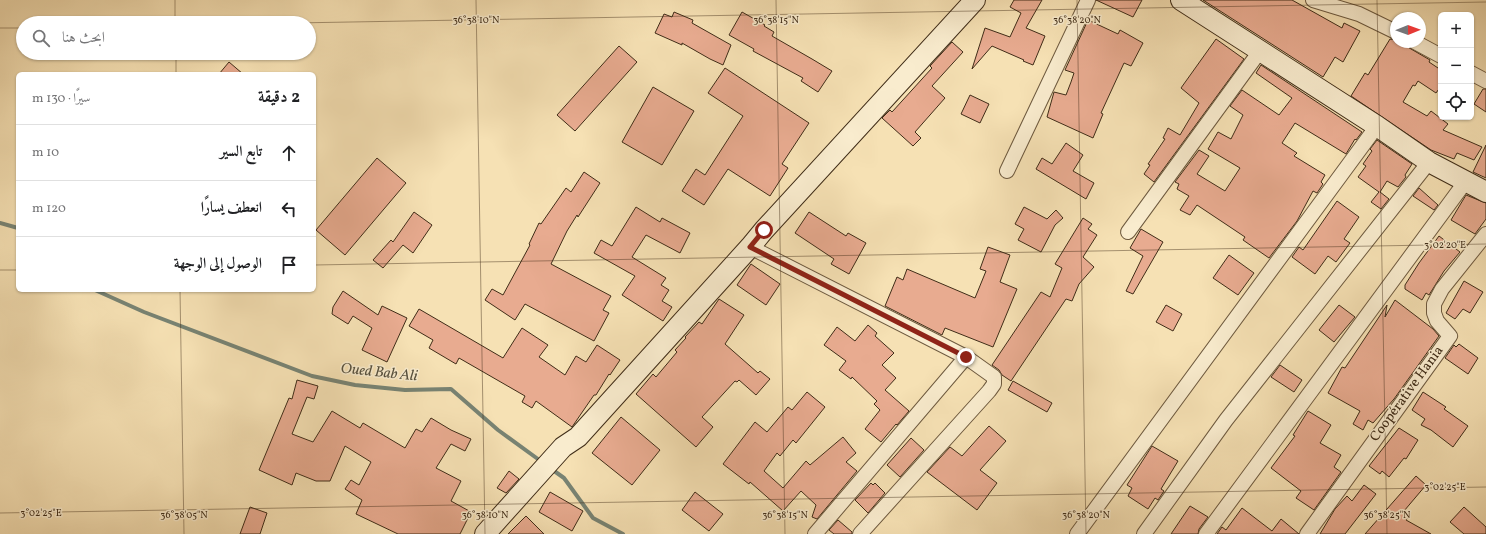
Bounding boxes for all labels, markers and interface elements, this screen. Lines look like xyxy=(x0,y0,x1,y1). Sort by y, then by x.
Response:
north arrow xyxy=(1390,12,1426,48)
map controls xyxy=(1438,12,1474,120)
button: + xyxy=(1438,12,1474,48)
text: 36°38'10"N xyxy=(453,13,500,27)
text: 36°38'15"N xyxy=(753,13,799,27)
text: 36°38'20"N xyxy=(1053,13,1102,27)
search box xyxy=(16,16,316,60)
icon: search xyxy=(30,27,52,49)
text: ابحث هنا xyxy=(62,28,105,49)
button: − xyxy=(1438,48,1474,84)
button: locate xyxy=(1438,84,1474,120)
text: 2 دقيقة xyxy=(258,86,300,109)
text: سيرًا · 130 m xyxy=(32,90,91,108)
text: تابع السير xyxy=(220,142,262,163)
icon: ahead xyxy=(278,142,300,164)
text: 10 m xyxy=(32,144,59,162)
text: انعطف يسارًا xyxy=(201,198,262,219)
icon: left xyxy=(278,198,300,220)
text: 120 m xyxy=(32,200,66,218)
route start xyxy=(755,221,773,239)
text: 3°02'20"E xyxy=(1424,238,1466,252)
text: الوصول إلى الوجهة xyxy=(174,254,262,275)
icon: arrive xyxy=(278,254,300,276)
street label: Coopérative Hania xyxy=(1366,342,1448,446)
route end xyxy=(957,348,975,366)
water label: Oued Bab Ali xyxy=(340,359,419,387)
text: 3°02'25"E xyxy=(1424,480,1466,494)
text: 3°02'25"E xyxy=(20,506,62,520)
text: 36°38'05"N xyxy=(160,508,208,522)
text: 36°38'10"N xyxy=(462,508,509,522)
text: 36°38'15"N xyxy=(762,508,808,522)
text: 36°38'20"N xyxy=(1062,508,1111,522)
text: 36°38'25"N xyxy=(1363,508,1411,522)

